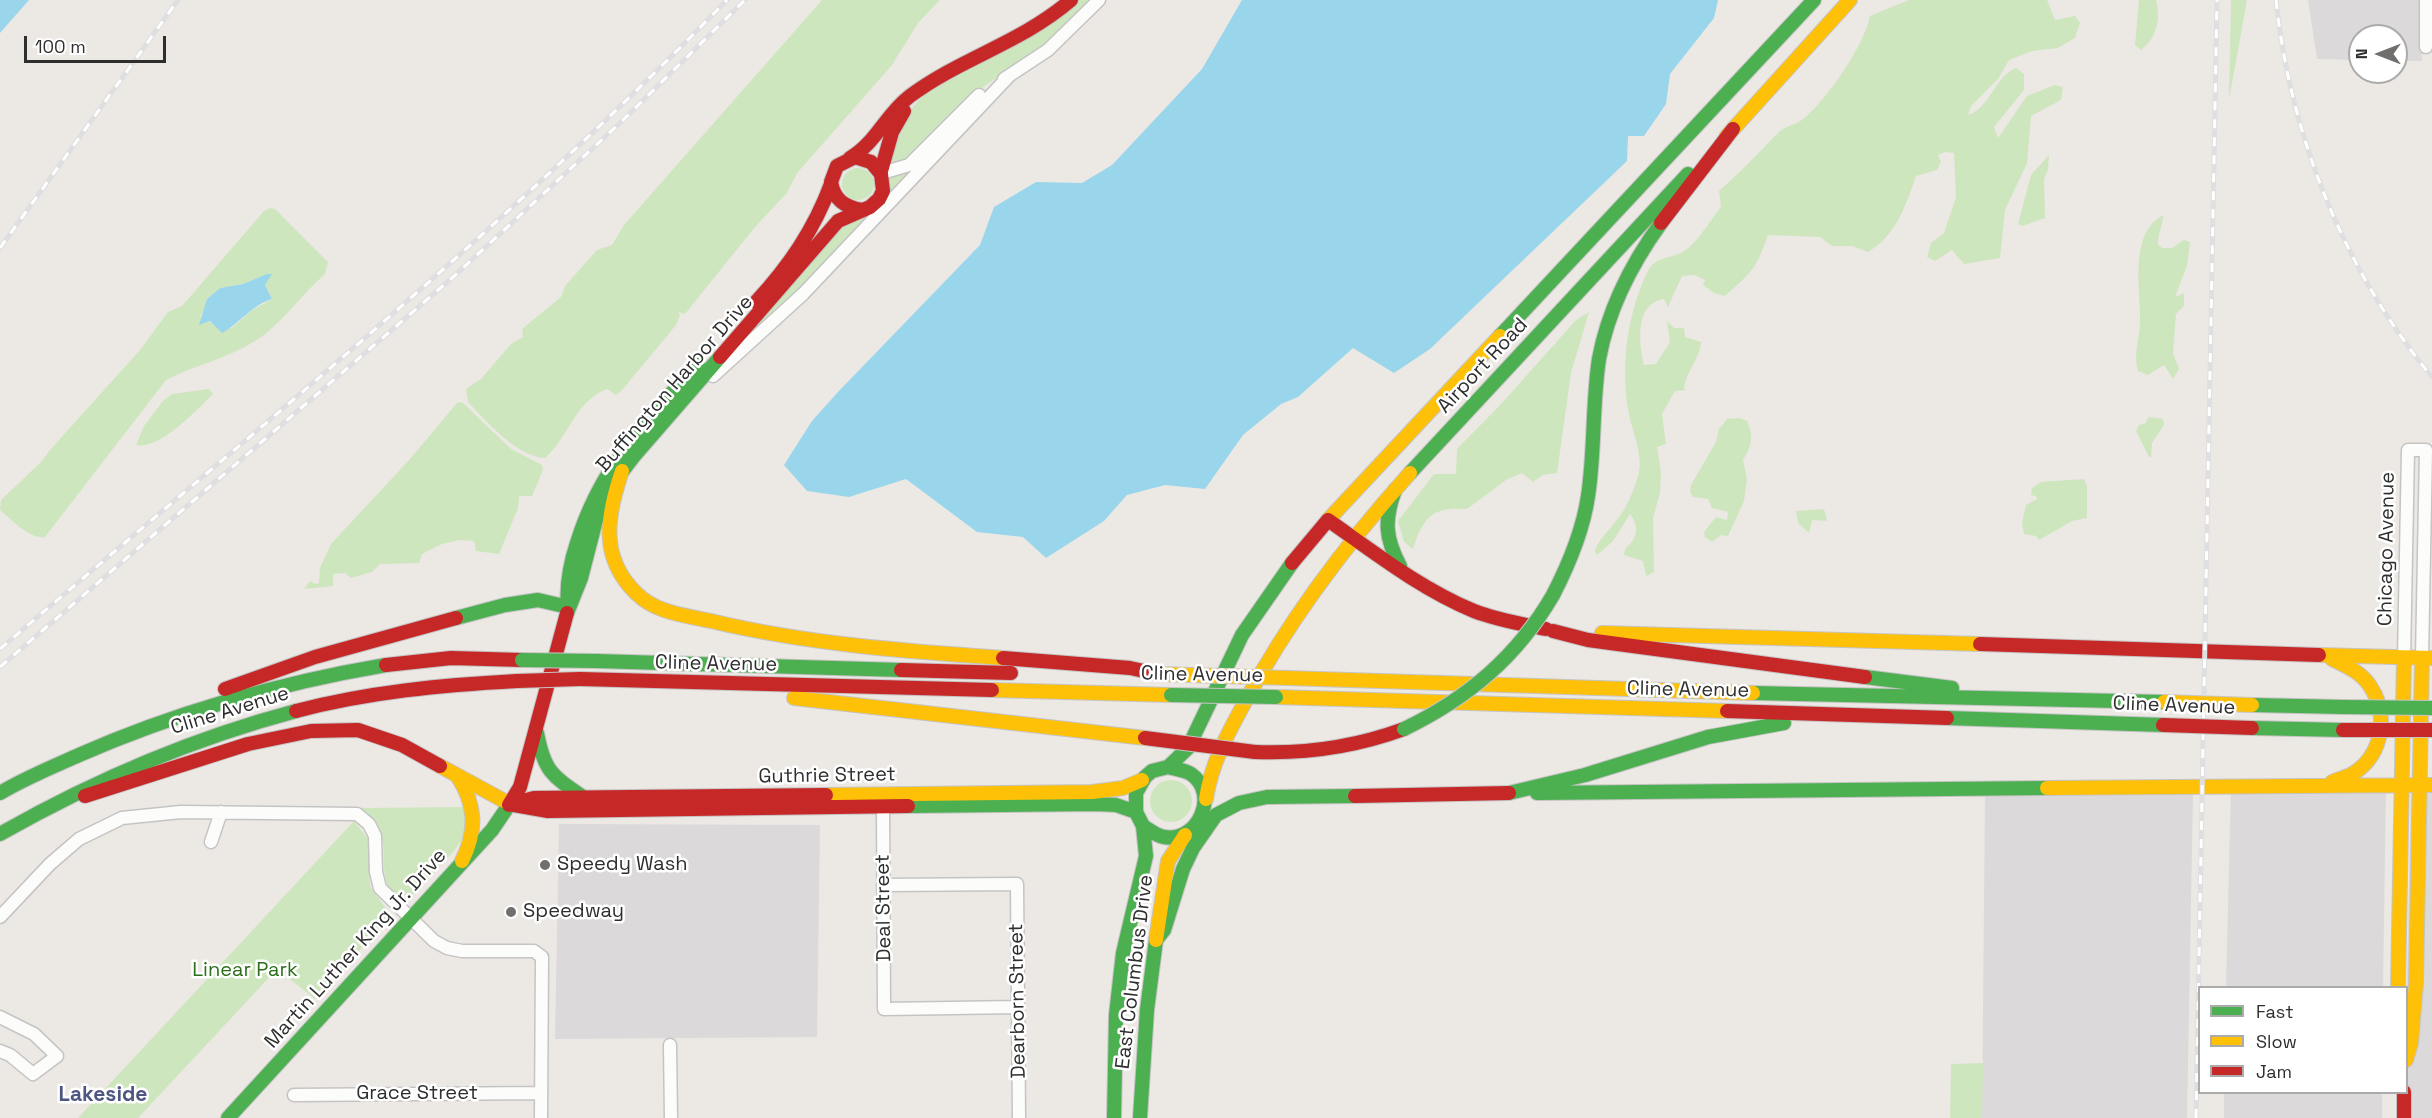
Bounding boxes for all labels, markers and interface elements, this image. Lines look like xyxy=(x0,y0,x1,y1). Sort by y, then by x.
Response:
scale bar xyxy=(27,24,170,62)
north arrow xyxy=(2348,24,2408,84)
text: 100 m xyxy=(35,35,86,58)
text: N xyxy=(2351,49,2372,59)
street label: Buffington Harbor Drive xyxy=(592,291,758,477)
street label: Airport Road xyxy=(1433,313,1533,419)
street label: Chicago Avenue xyxy=(2374,472,2400,626)
street label: Cline Avenue xyxy=(655,651,777,677)
street label: Cline Avenue xyxy=(1141,662,1263,688)
street label: Cline Avenue xyxy=(1627,677,1749,703)
street label: Cline Avenue xyxy=(168,682,292,740)
street label: Cline Avenue xyxy=(2112,692,2236,720)
street label: Guthrie Street xyxy=(758,763,896,789)
street label: Martin Luther King Jr. Drive xyxy=(260,844,452,1054)
place label: Speedy Wash xyxy=(557,853,688,877)
street label: Deal Street xyxy=(871,854,897,962)
marker: Speedy Wash xyxy=(538,858,552,872)
street label: East Columbus Drive xyxy=(1111,873,1159,1071)
place label: Speedway xyxy=(523,900,624,924)
marker: Speedway xyxy=(504,905,518,919)
street label: Dearborn Street xyxy=(1005,923,1031,1079)
park label: Linear Park xyxy=(192,959,298,983)
legend xyxy=(2198,986,2408,1094)
text: Fast xyxy=(2256,1000,2293,1023)
text: Slow xyxy=(2256,1030,2297,1053)
text: Jam xyxy=(2256,1060,2292,1083)
district label: Lakeside xyxy=(59,1082,147,1108)
street label: Grace Street xyxy=(356,1082,478,1106)

